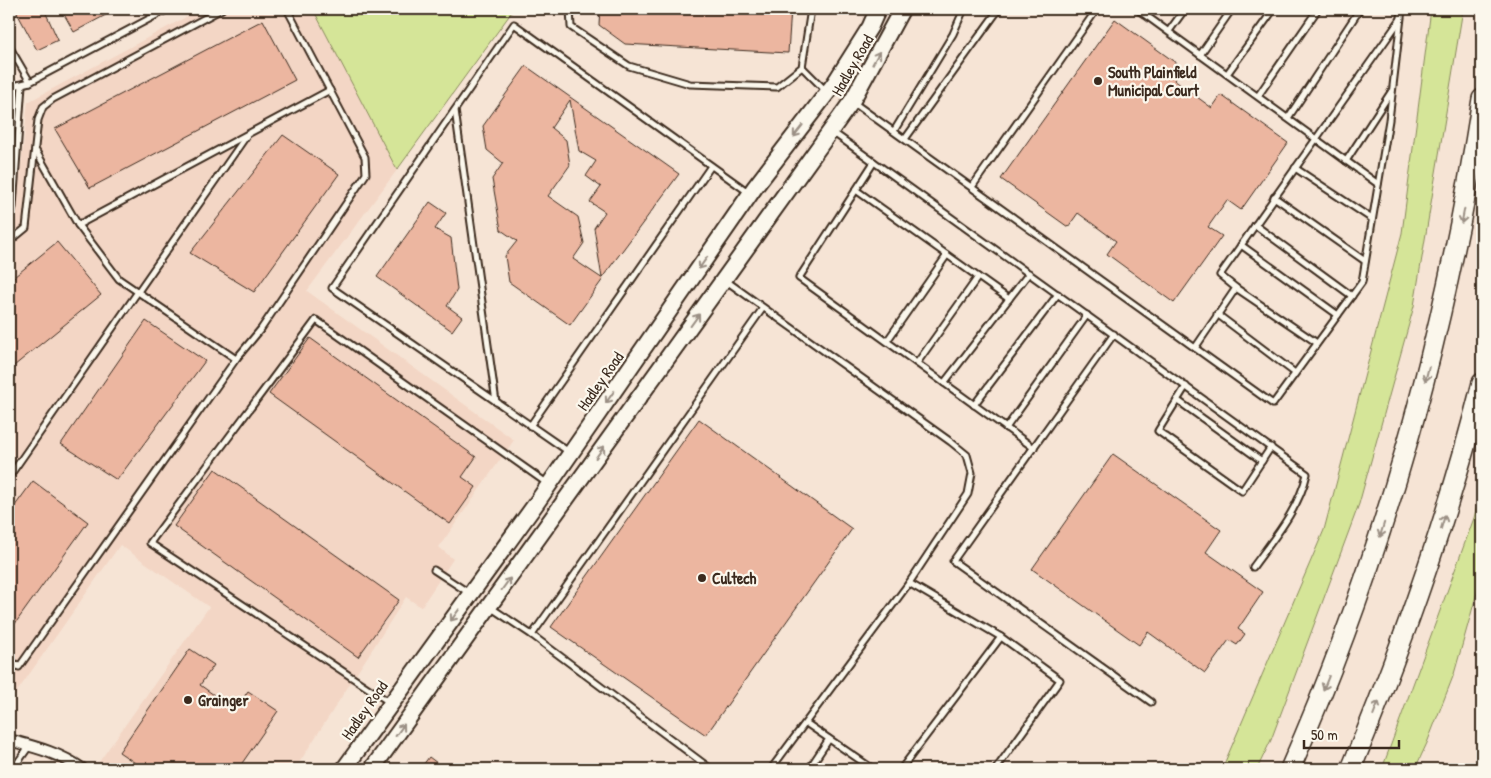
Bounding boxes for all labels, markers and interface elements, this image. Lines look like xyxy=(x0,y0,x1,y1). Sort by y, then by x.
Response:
street label: Hadley Road xyxy=(826,30,878,100)
one-way arrow xyxy=(871,51,881,66)
place label: South Plainfield Municipal Court xyxy=(1108,61,1199,102)
marker: South Plainfield Municipal Court xyxy=(1092,75,1104,87)
one-way arrow xyxy=(793,125,804,138)
one-way arrow xyxy=(1457,207,1467,223)
one-way arrow xyxy=(698,256,708,270)
one-way arrow xyxy=(690,313,700,327)
street label: Hadley Road xyxy=(572,347,628,415)
one-way arrow xyxy=(1422,366,1431,382)
one-way arrow xyxy=(605,389,615,403)
one-way arrow xyxy=(595,446,606,459)
one-way arrow xyxy=(1438,514,1448,530)
one-way arrow xyxy=(1376,522,1386,538)
place label: Cultech xyxy=(712,567,757,589)
marker: Cultech xyxy=(696,572,708,584)
one-way arrow xyxy=(501,577,511,591)
one-way arrow xyxy=(450,607,460,621)
one-way arrow xyxy=(1321,675,1331,690)
street label: Hadley Road xyxy=(336,676,392,744)
place label: Grainger xyxy=(198,689,249,712)
marker: Grainger xyxy=(182,694,194,706)
one-way arrow xyxy=(1372,701,1382,716)
scale bar xyxy=(1304,718,1398,750)
one-way arrow xyxy=(395,724,406,737)
text: 50 m xyxy=(1311,724,1338,745)

